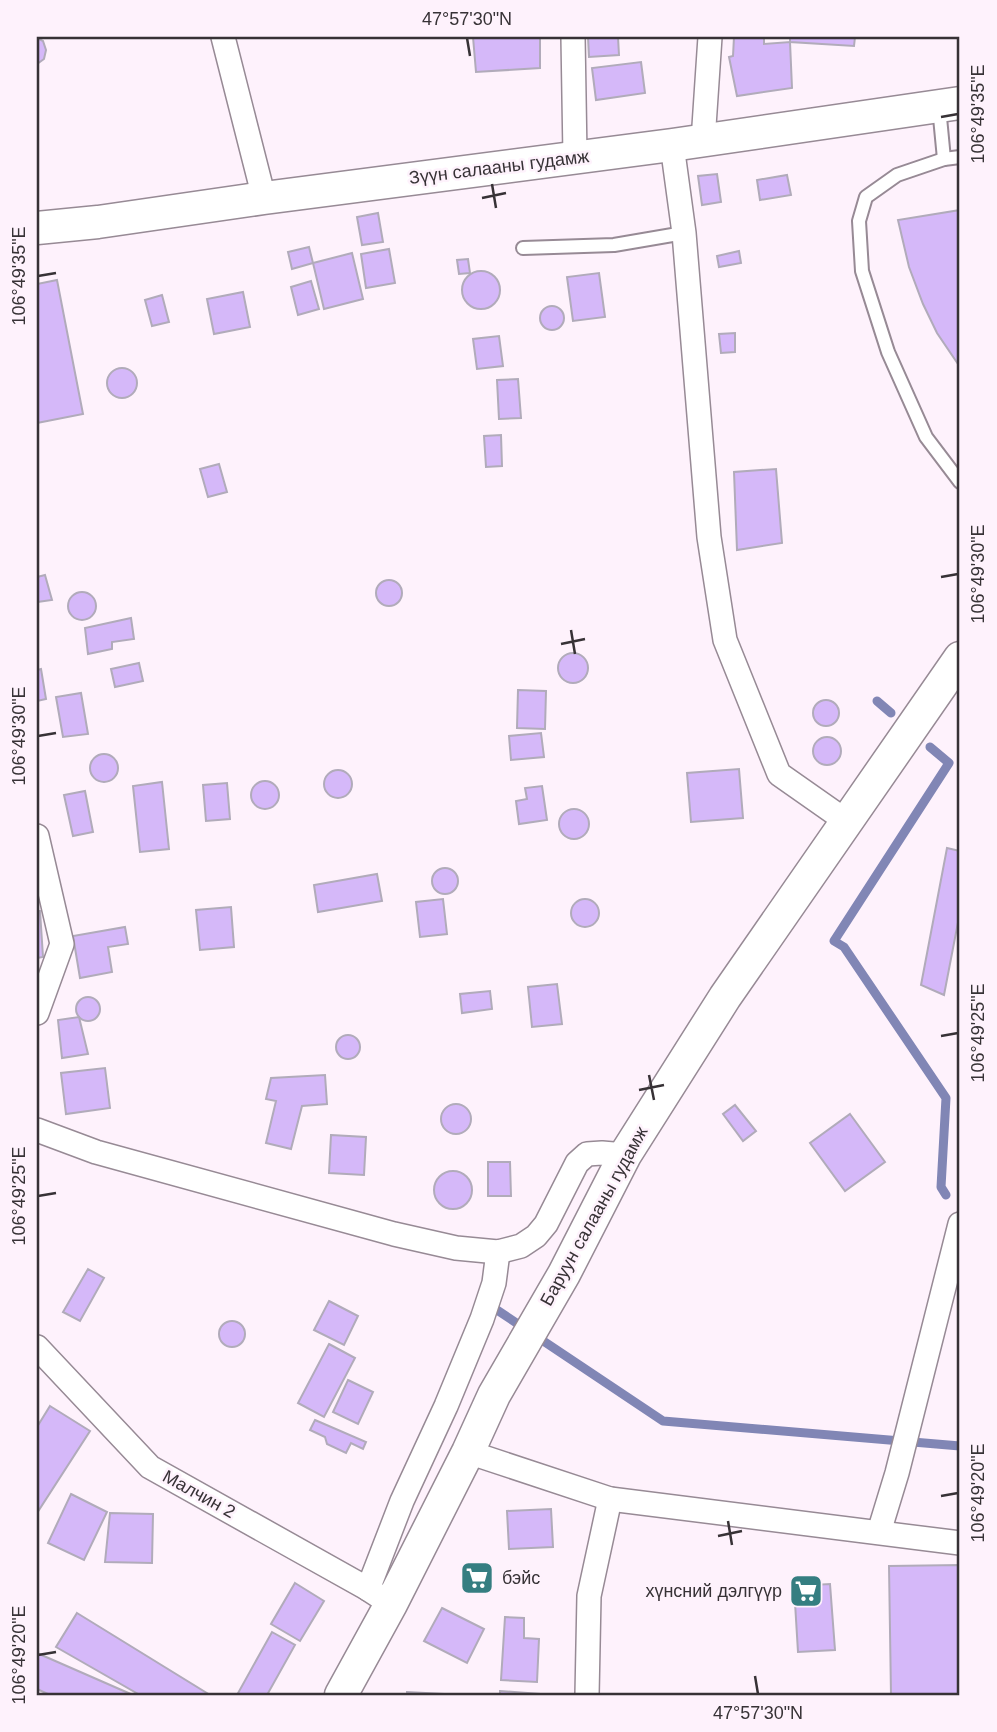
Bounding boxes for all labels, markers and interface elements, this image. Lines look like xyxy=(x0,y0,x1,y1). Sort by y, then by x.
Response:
text: 47°57'30"N xyxy=(422,9,512,29)
text: 106°49'35"E xyxy=(968,64,988,164)
street label: Зүүн салааны гудамж xyxy=(408,146,590,188)
text: 106°49'35"E xyxy=(9,226,29,326)
text: 106°49'30"E xyxy=(968,524,988,624)
text: 106°49'30"E xyxy=(9,686,29,786)
text: 106°49'25"E xyxy=(968,983,988,1083)
street label: Баруун салааны гудамж xyxy=(536,1123,652,1309)
text: 106°49'25"E xyxy=(9,1146,29,1246)
text: 106°49'20"E xyxy=(968,1443,988,1543)
street label: Малчин 2 xyxy=(159,1466,239,1522)
supermarket icon: бэйс xyxy=(458,1559,496,1597)
place label: бэйс xyxy=(502,1568,540,1588)
supermarket icon: хүнсний дэлгүүр xyxy=(787,1572,825,1610)
place label: хүнсний дэлгүүр xyxy=(645,1581,782,1601)
text: 106°49'20"E xyxy=(9,1605,29,1705)
text: 47°57'30"N xyxy=(713,1703,803,1723)

